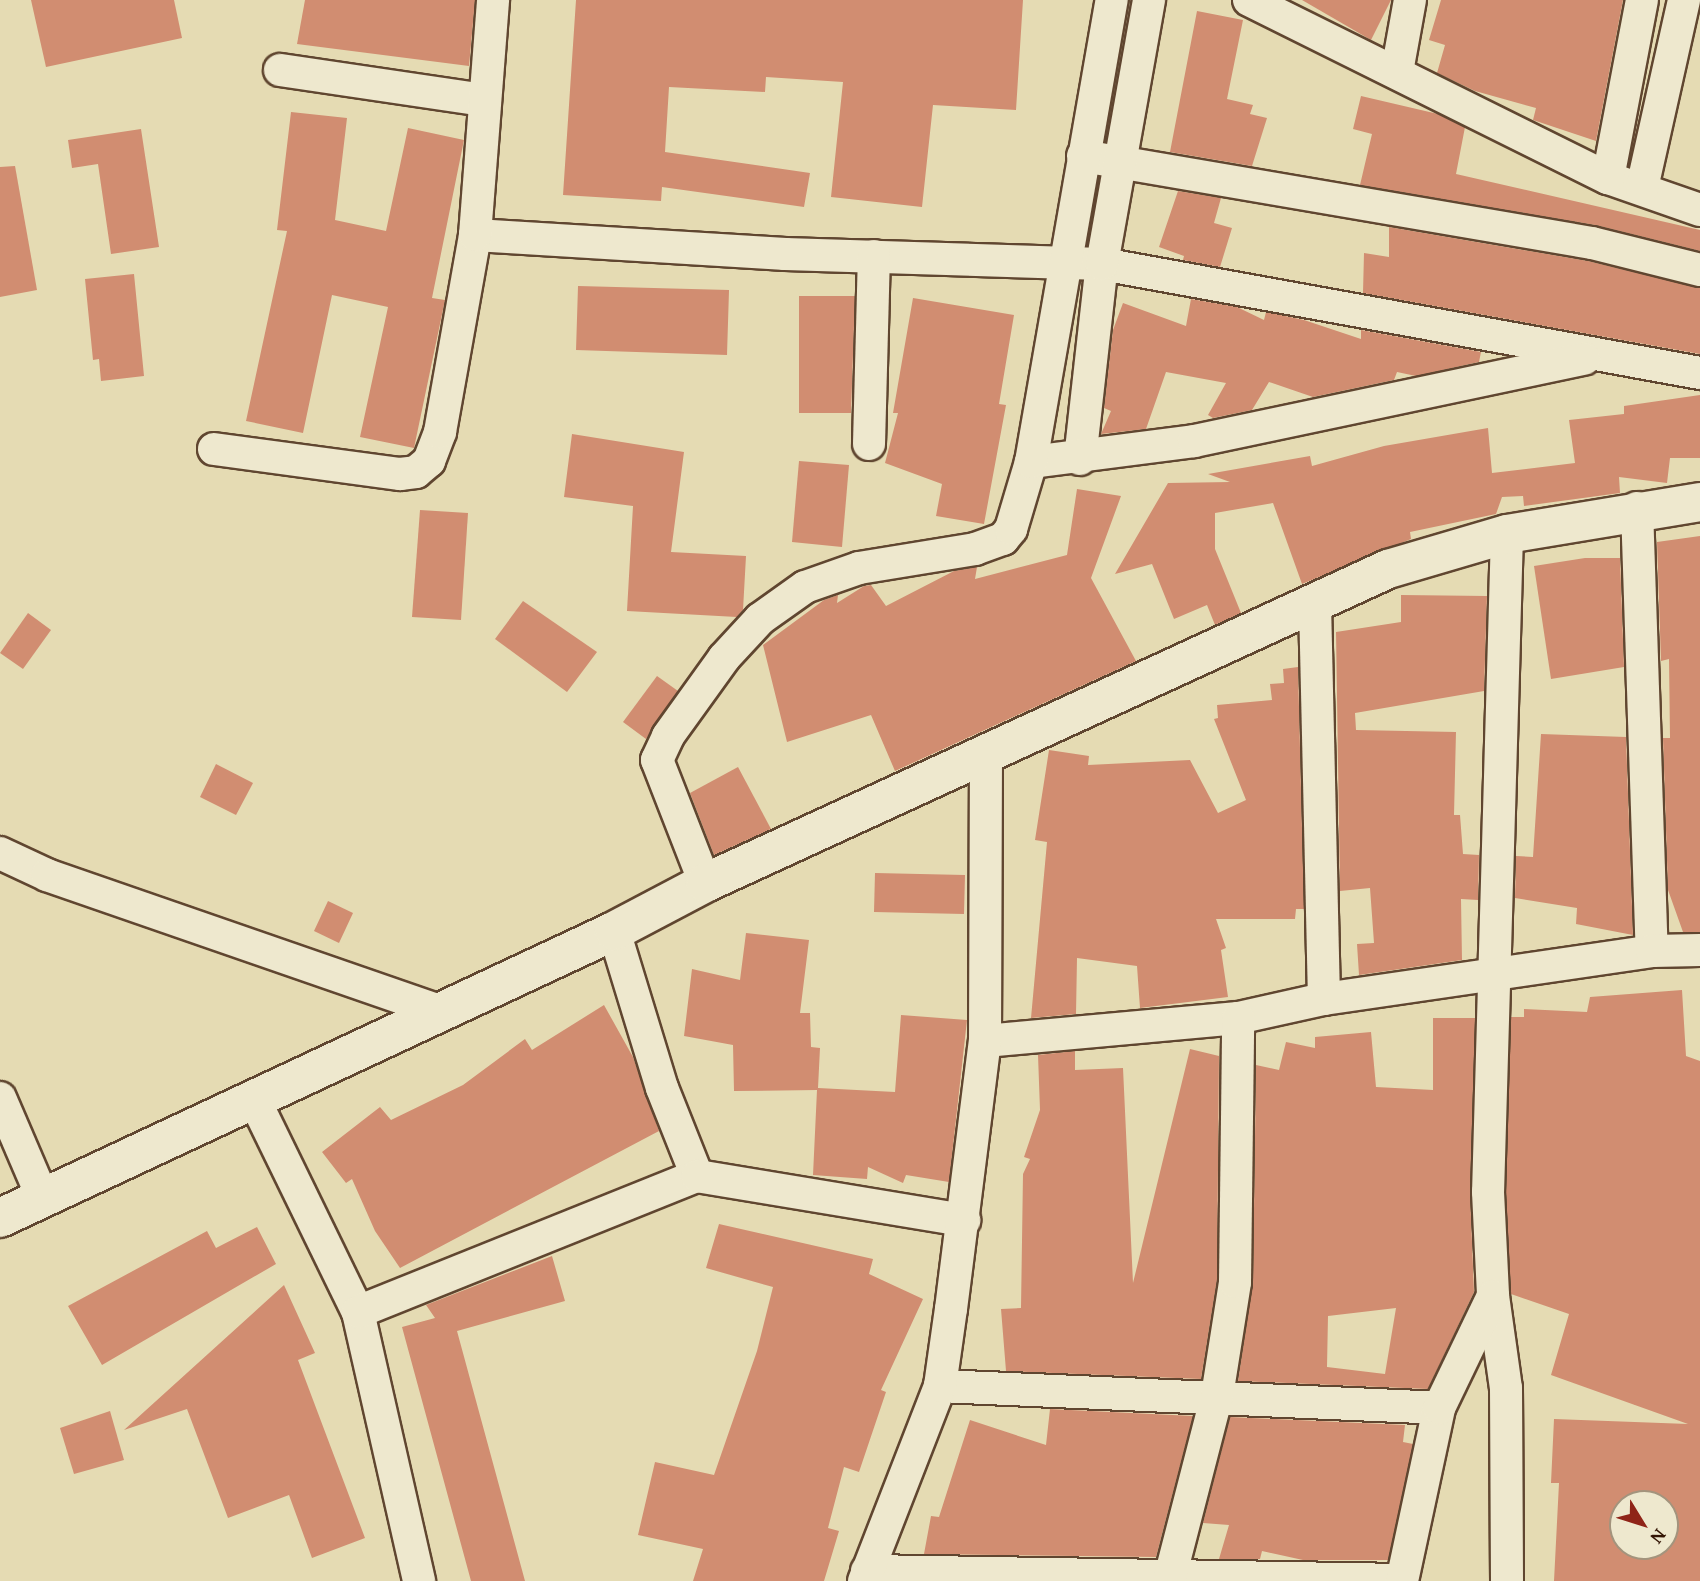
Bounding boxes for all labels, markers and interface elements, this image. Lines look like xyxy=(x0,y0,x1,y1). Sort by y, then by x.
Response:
north arrow xyxy=(1609,1490,1679,1560)
text: N xyxy=(1644,1523,1674,1550)

